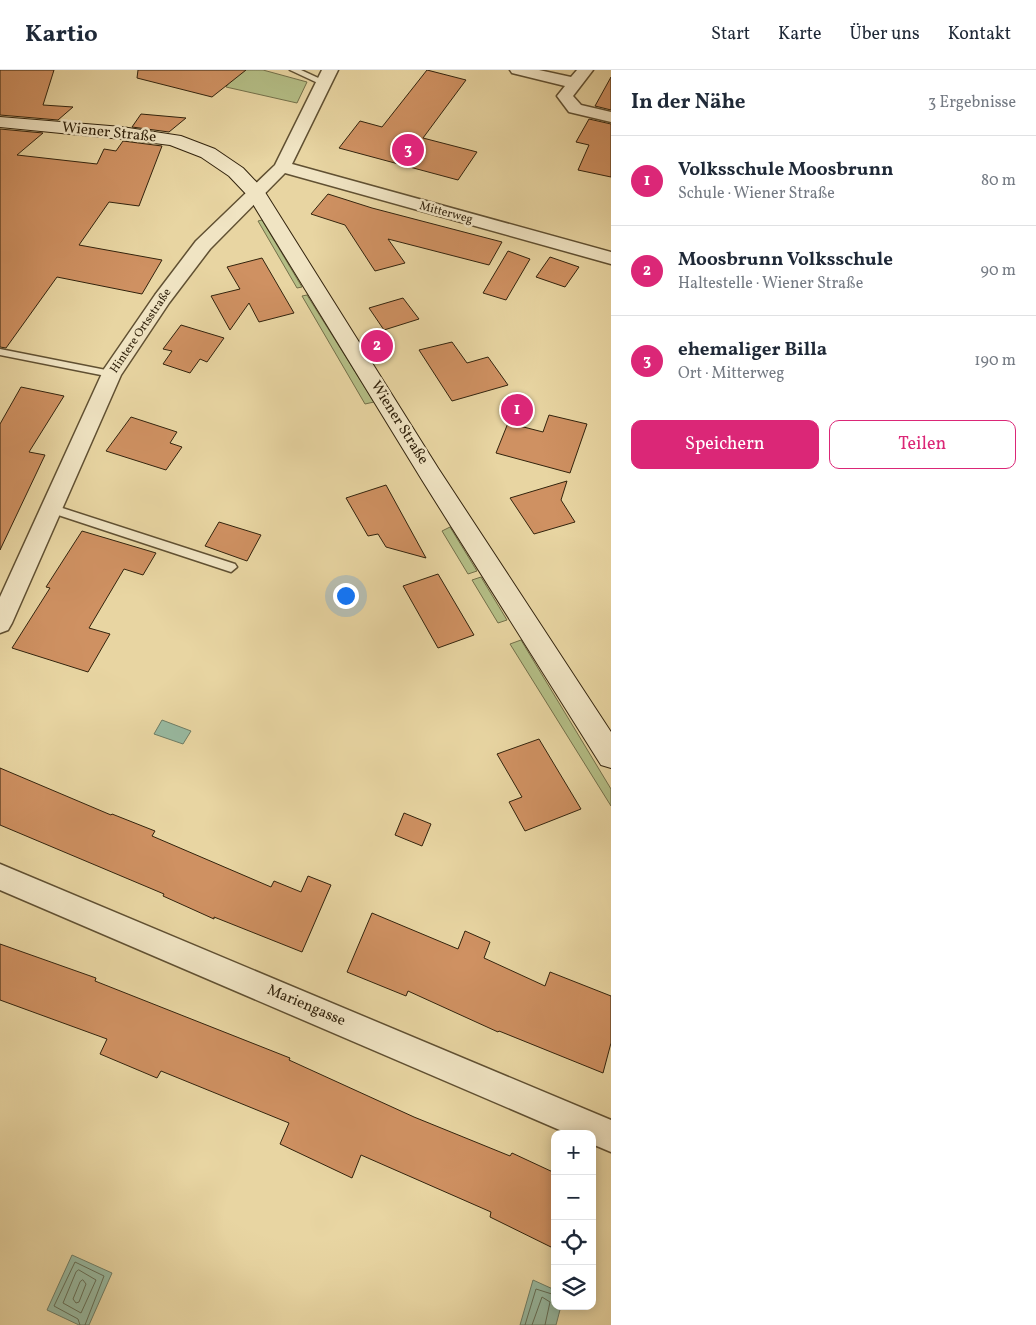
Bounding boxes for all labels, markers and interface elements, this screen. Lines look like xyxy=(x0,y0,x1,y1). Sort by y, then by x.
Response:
text: Kartio xyxy=(25,18,98,52)
text: Start xyxy=(711,22,750,47)
text: Karte xyxy=(778,22,822,47)
text: Über uns xyxy=(850,22,920,47)
text: Kontakt xyxy=(948,22,1011,47)
text: In der Nähe xyxy=(631,88,746,117)
text: 3 Ergebnisse xyxy=(928,92,1016,114)
street label: Wiener Straße xyxy=(61,118,157,148)
pin: 3 xyxy=(392,131,424,169)
text: Volksschule Moosbrunn xyxy=(678,157,893,183)
text: 1 xyxy=(644,170,650,192)
text: 80 m xyxy=(981,170,1016,192)
text: Schule · Wiener Straße xyxy=(678,183,835,205)
street label: Mitterweg xyxy=(418,198,474,228)
text: Moosbrunn Volksschule xyxy=(678,247,893,273)
text: 2 xyxy=(643,260,651,282)
text: 90 m xyxy=(980,260,1016,282)
text: Haltestelle · Wiener Straße xyxy=(678,273,863,295)
street label: Hintere Ortsstraße xyxy=(107,285,176,377)
pin: 2 xyxy=(361,327,393,365)
text: ehemaliger Billa xyxy=(678,337,827,363)
text: 3 xyxy=(643,350,651,372)
text: 190 m xyxy=(974,350,1016,372)
text: Ort · Mitterweg xyxy=(678,363,784,385)
street label: Wiener Straße xyxy=(365,377,433,469)
pin: 1 xyxy=(501,391,533,429)
button: Speichern xyxy=(631,420,819,469)
button: Teilen xyxy=(829,420,1016,469)
your location xyxy=(333,583,359,609)
street label: Mariengasse xyxy=(264,980,348,1032)
map controls xyxy=(551,1130,596,1310)
button: + xyxy=(551,1130,596,1175)
button: − xyxy=(551,1175,596,1220)
button: locate xyxy=(551,1220,596,1265)
button: layers xyxy=(551,1265,596,1310)

